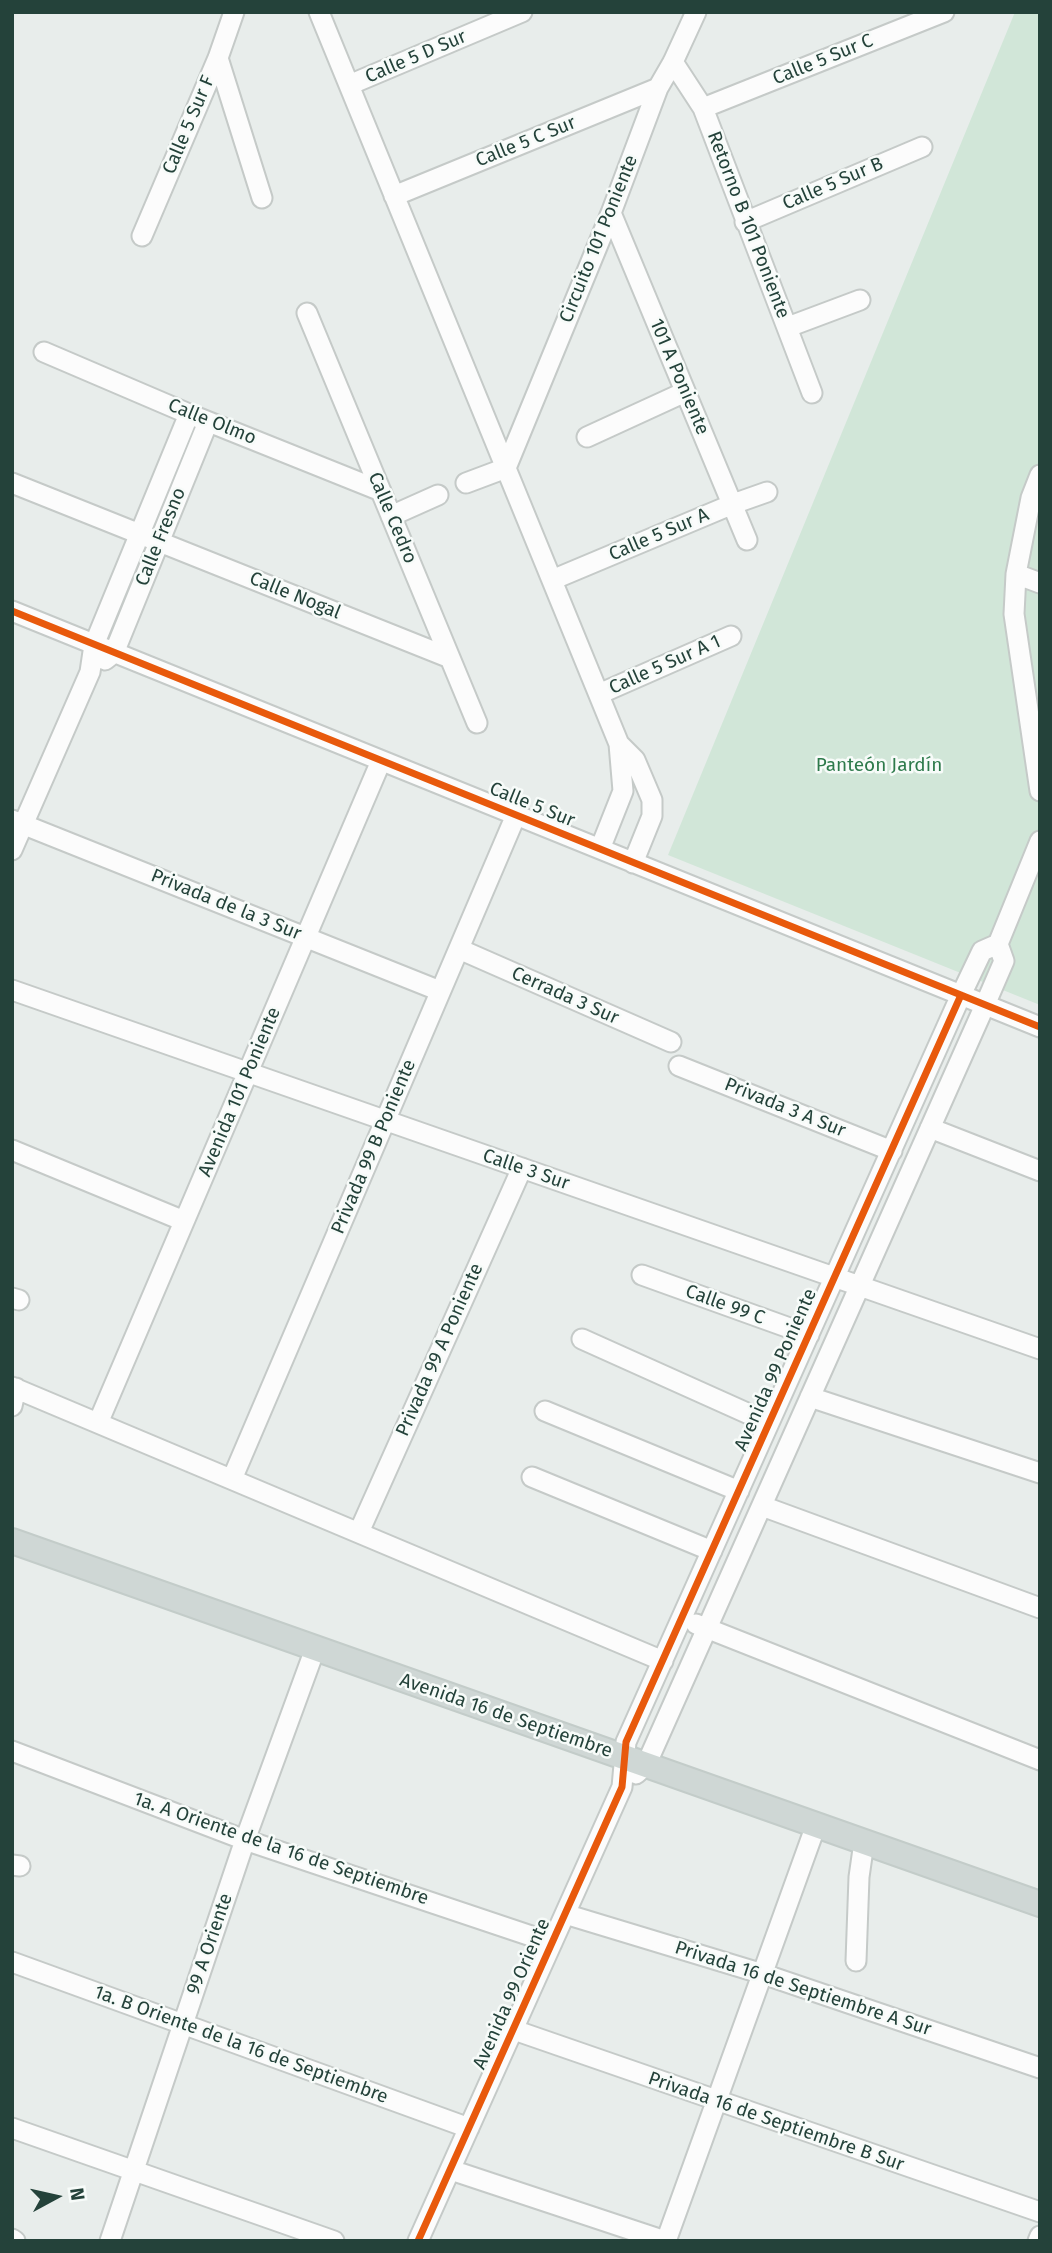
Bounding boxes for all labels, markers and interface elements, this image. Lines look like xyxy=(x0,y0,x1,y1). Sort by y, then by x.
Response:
street label: Calle 5 D Sur xyxy=(362,25,470,89)
street label: Calle 5 Sur C xyxy=(770,30,876,90)
street label: Calle 5 Sur F xyxy=(158,72,220,178)
street label: Calle 5 C Sur xyxy=(473,112,579,172)
street label: Retorno B 101 Poniente xyxy=(702,128,794,322)
street label: Circuito 101 Poniente xyxy=(555,152,643,326)
street label: Calle 5 Sur B xyxy=(779,153,887,215)
street label: 101 A Poniente xyxy=(644,315,714,439)
street label: Calle Olmo xyxy=(165,394,259,450)
street label: Calle Cedro xyxy=(363,469,421,567)
street label: Calle Fresno xyxy=(131,485,191,589)
street label: Calle 5 Sur A xyxy=(606,504,712,566)
street label: Calle Nogal xyxy=(246,567,344,625)
street label: Calle 5 Sur A 1 xyxy=(606,630,724,700)
park label: Panteón Jardín xyxy=(816,755,942,777)
street label: Calle 5 Sur xyxy=(486,778,578,832)
street label: Privada de la 3 Sur xyxy=(147,864,305,946)
street label: Cerrada 3 Sur xyxy=(508,962,622,1030)
street label: Avenida 101 Poniente xyxy=(194,1004,286,1180)
street label: Privada 99 B Poniente xyxy=(327,1056,421,1238)
street label: Privada 3 A Sur xyxy=(721,1073,849,1143)
street label: Calle 3 Sur xyxy=(480,1145,572,1195)
street label: Privada 99 A Poniente xyxy=(392,1260,488,1440)
street label: Calle 99 C xyxy=(682,1280,768,1330)
street label: Avenida 99 Poniente xyxy=(730,1285,822,1455)
street label: Avenida 16 de Septiembre xyxy=(397,1669,615,1763)
street label: 1a. A Oriente de la 16 de Septiembre xyxy=(131,1788,431,1910)
street label: 99 A Oriente xyxy=(182,1891,238,1997)
street label: Avenida 99 Oriente xyxy=(468,1915,556,2073)
street label: Privada 16 de Septiembre A Sur xyxy=(672,1937,934,2041)
street label: 1a. B Oriente de la 16 de Septiembre xyxy=(91,1981,391,2109)
street label: Privada 16 de Septiembre B Sur xyxy=(645,2067,907,2177)
north arrow xyxy=(21,2162,91,2232)
text: N xyxy=(65,2186,90,2202)

